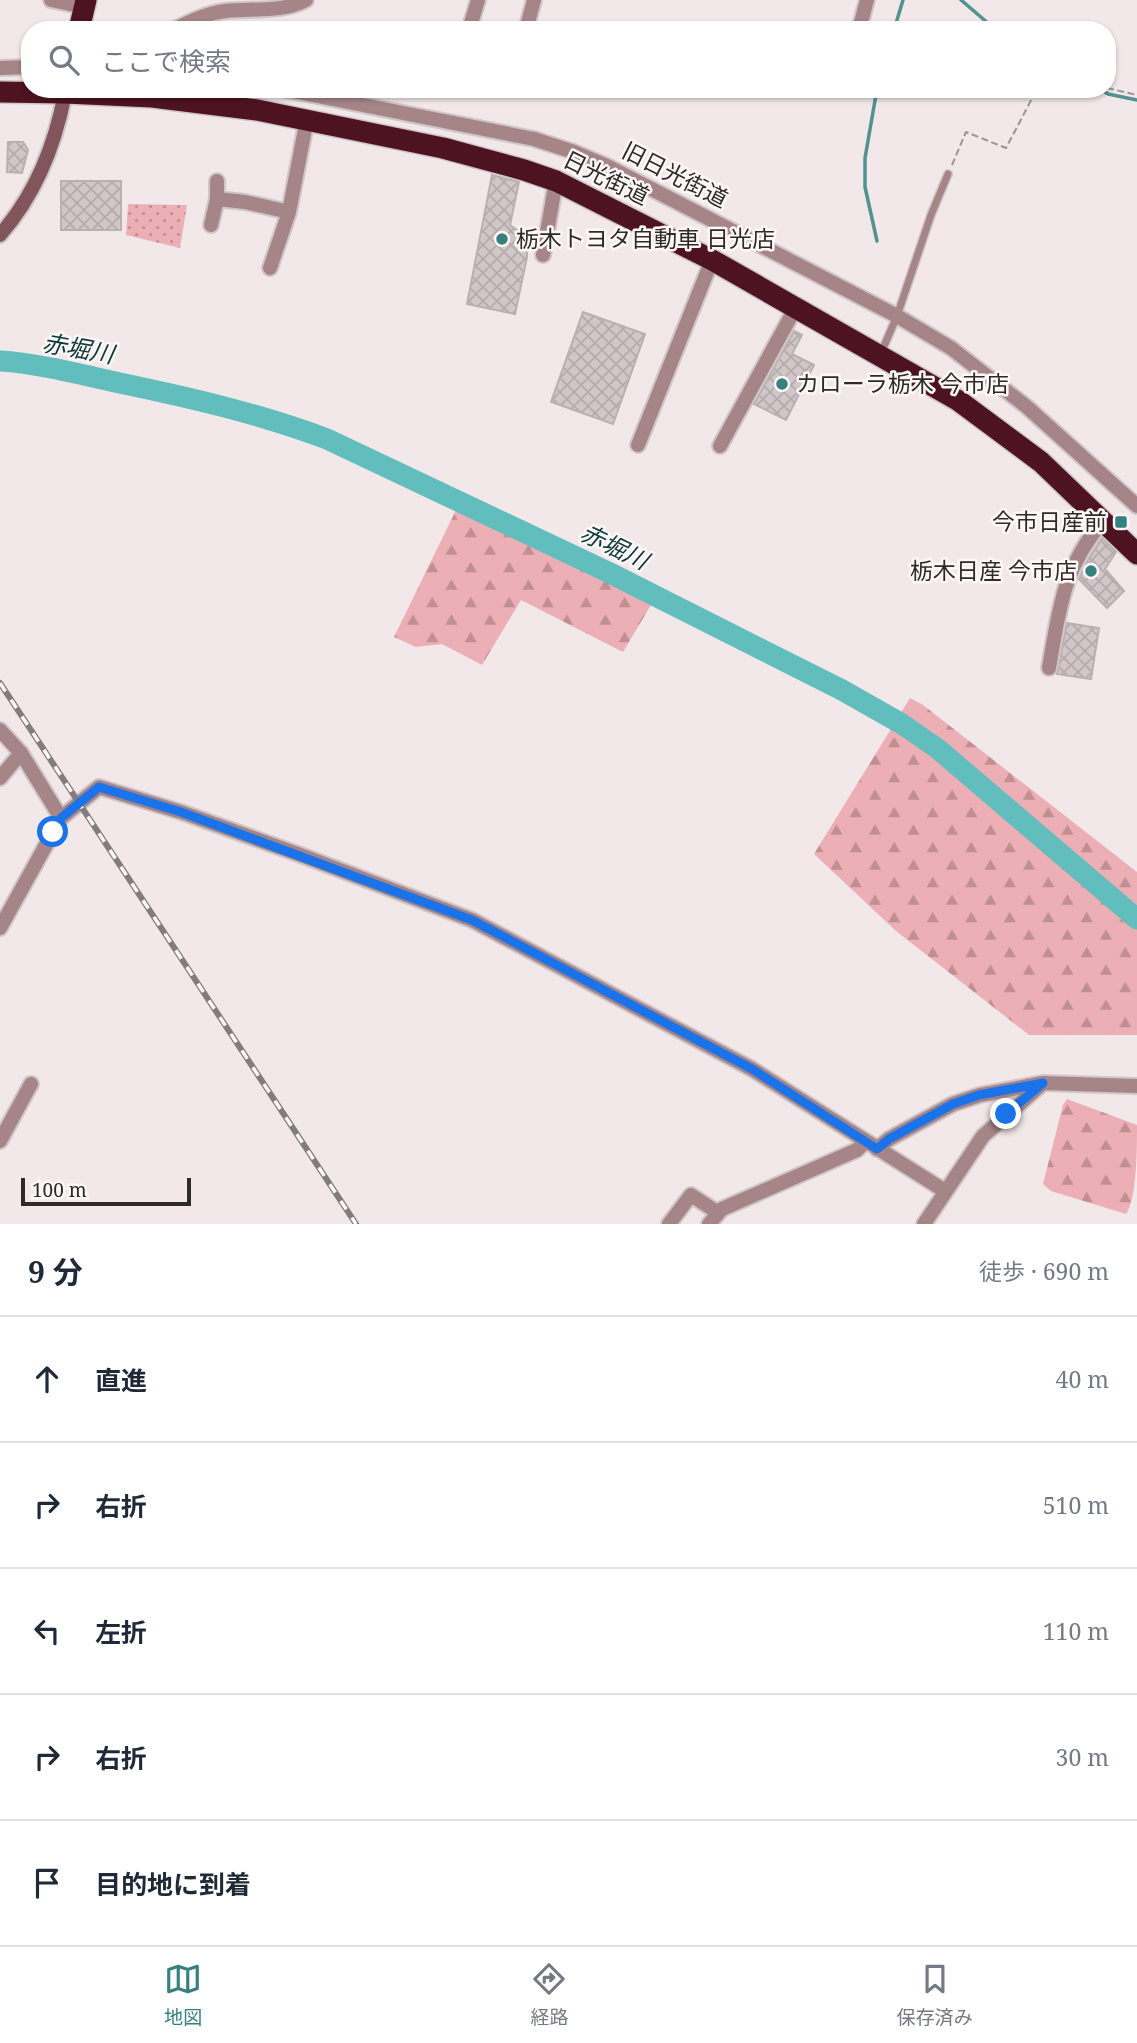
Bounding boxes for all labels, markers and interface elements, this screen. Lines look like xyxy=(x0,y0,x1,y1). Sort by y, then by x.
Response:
search box xyxy=(21,21,1116,98)
icon: search xyxy=(45,41,83,79)
text: ここで検索 xyxy=(101,43,231,79)
street label: 旧日光街道 xyxy=(617,134,734,214)
street label: 日光街道 xyxy=(558,143,655,212)
place label: 栃木トヨタ自動車 日光店 xyxy=(516,222,775,254)
marker: 栃木トヨタ自動車 日光店 xyxy=(494,231,510,247)
water label: 赤堀川 xyxy=(40,325,120,371)
place label: カローラ栃木 今市店 xyxy=(796,367,1009,399)
marker: カローラ栃木 今市店 xyxy=(774,376,790,392)
place label: 今市日産前 xyxy=(992,505,1107,537)
marker: 今市日産前 xyxy=(1113,514,1129,530)
water label: 赤堀川 xyxy=(575,515,657,578)
place label: 栃木日産 今市店 xyxy=(910,554,1077,586)
marker: 栃木日産 今市店 xyxy=(1083,563,1099,579)
route start xyxy=(37,816,68,847)
route end xyxy=(990,1098,1021,1129)
scale bar xyxy=(21,1175,191,1207)
text: 100 m xyxy=(32,1177,87,1203)
text: 9 分 xyxy=(28,1251,83,1292)
text: 徒歩 · 690 m xyxy=(979,1255,1109,1287)
icon: ahead xyxy=(28,1360,66,1398)
text: 直進 xyxy=(95,1362,147,1398)
text: 40 m xyxy=(1056,1363,1109,1395)
icon: right xyxy=(28,1486,66,1524)
text: 右折 xyxy=(95,1488,147,1524)
text: 510 m xyxy=(1043,1489,1109,1521)
icon: left xyxy=(28,1612,66,1650)
text: 左折 xyxy=(95,1614,147,1650)
text: 110 m xyxy=(1043,1615,1109,1647)
icon: right xyxy=(28,1738,66,1776)
text: 右折 xyxy=(95,1740,147,1776)
text: 30 m xyxy=(1056,1741,1109,1773)
icon: arrive xyxy=(28,1864,66,1902)
text: 目的地に到着 xyxy=(95,1866,251,1902)
tab: 地図 xyxy=(164,1960,202,2030)
tab: 経路 xyxy=(530,1960,569,2030)
tab: 保存済み xyxy=(897,1960,973,2030)

